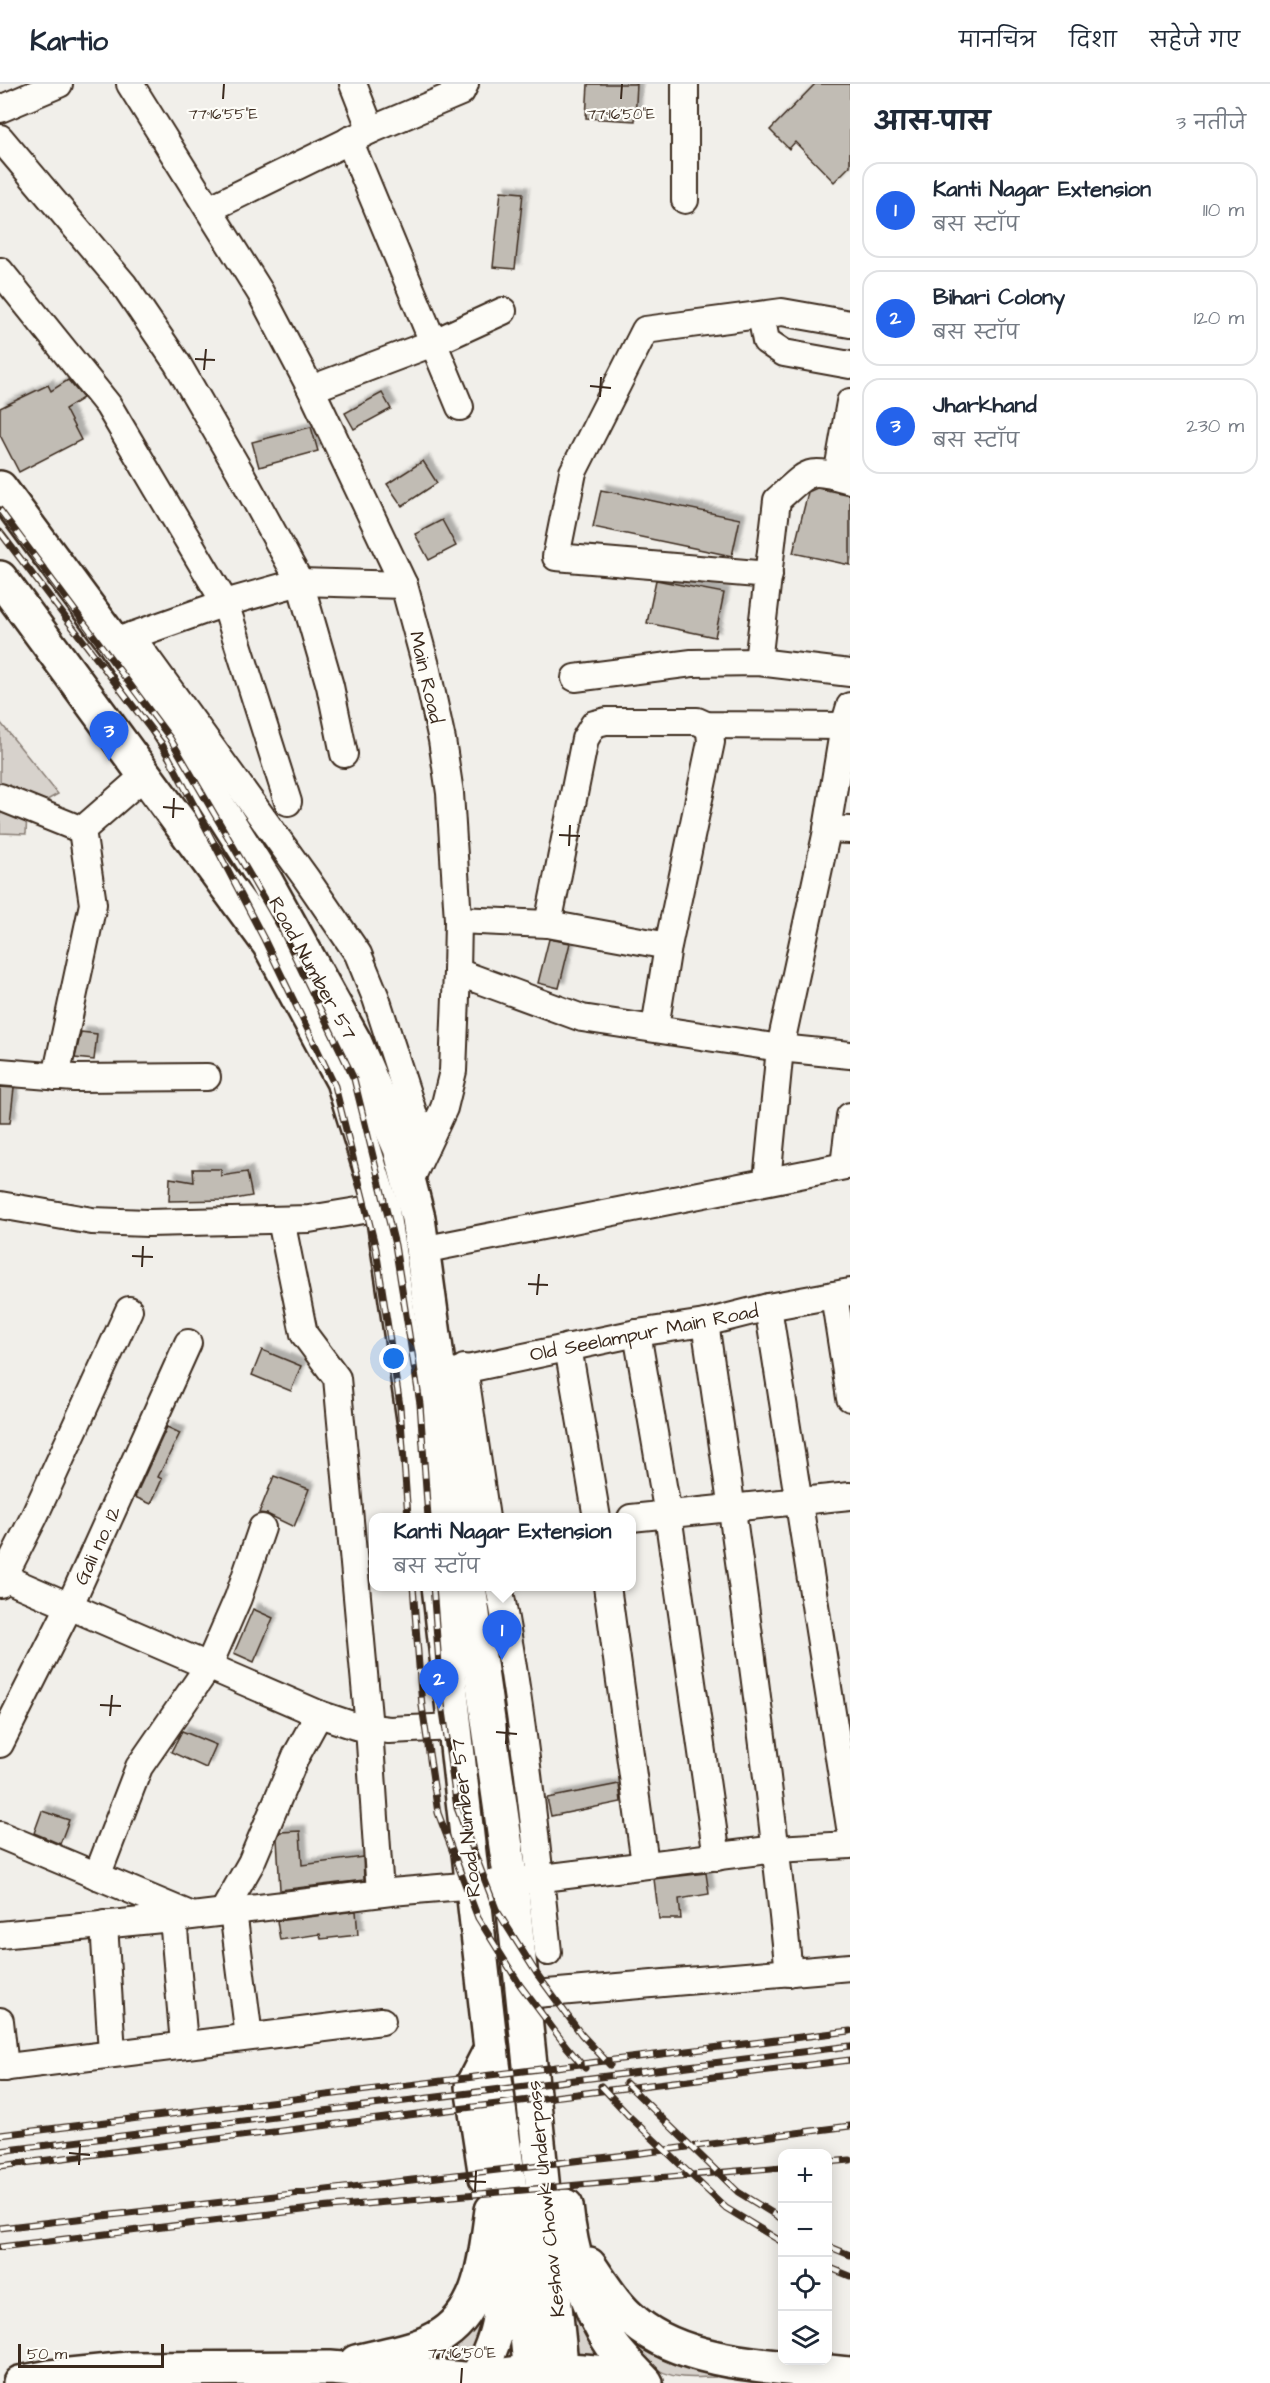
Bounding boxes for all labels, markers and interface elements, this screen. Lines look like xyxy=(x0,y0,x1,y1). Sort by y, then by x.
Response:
text: Kartio xyxy=(30,22,108,61)
text: मानचित्र xyxy=(959,26,1036,55)
text: दिशा xyxy=(1069,26,1117,55)
text: सहेजे गए xyxy=(1150,26,1240,55)
text: 77°16'55"E xyxy=(188,104,258,125)
text: 77°16'50"E xyxy=(587,104,655,125)
text: आस-पास xyxy=(874,104,990,140)
text: 3 नतीजे xyxy=(1176,109,1246,137)
text: Kanti Nagar Extension xyxy=(933,174,1151,205)
text: 1 xyxy=(894,196,897,224)
text: 110 m xyxy=(1203,196,1244,224)
text: बस स्टॉप xyxy=(933,211,1019,239)
text: Bihari Colony xyxy=(933,282,1065,313)
text: 2 xyxy=(890,304,901,332)
text: 120 m xyxy=(1194,304,1244,332)
text: बस स्टॉप xyxy=(933,319,1019,347)
text: Jharkhand xyxy=(933,390,1037,421)
text: 3 xyxy=(890,412,901,440)
text: 230 m xyxy=(1186,412,1244,440)
text: बस स्टॉप xyxy=(933,427,1019,455)
street label: Main Road xyxy=(402,628,450,726)
pin: 3 xyxy=(90,712,128,761)
street label: Road Number 57 xyxy=(261,892,363,1045)
street label: Old Seelampur Main Road xyxy=(528,1297,761,1369)
your location xyxy=(379,1344,408,1373)
street label: Gali no. 12 xyxy=(67,1501,129,1590)
popup xyxy=(369,1513,636,1591)
text: Kanti Nagar Extension xyxy=(394,1516,611,1547)
text: बस स्टॉप xyxy=(394,1553,480,1581)
pin: 1 xyxy=(482,1610,522,1660)
pin: 2 xyxy=(420,1660,458,1709)
street label: Road Number 57 xyxy=(444,1737,488,1899)
street label: Keshav Chowk Underpass xyxy=(520,2079,572,2319)
map controls xyxy=(778,2149,832,2365)
button: + xyxy=(778,2149,832,2203)
button: − xyxy=(778,2203,832,2257)
button: locate xyxy=(778,2257,832,2311)
button: layers xyxy=(778,2311,832,2365)
scale bar xyxy=(18,2341,164,2368)
text: 50 m xyxy=(27,2343,67,2365)
text: 77°16'50"E xyxy=(428,2343,496,2364)

